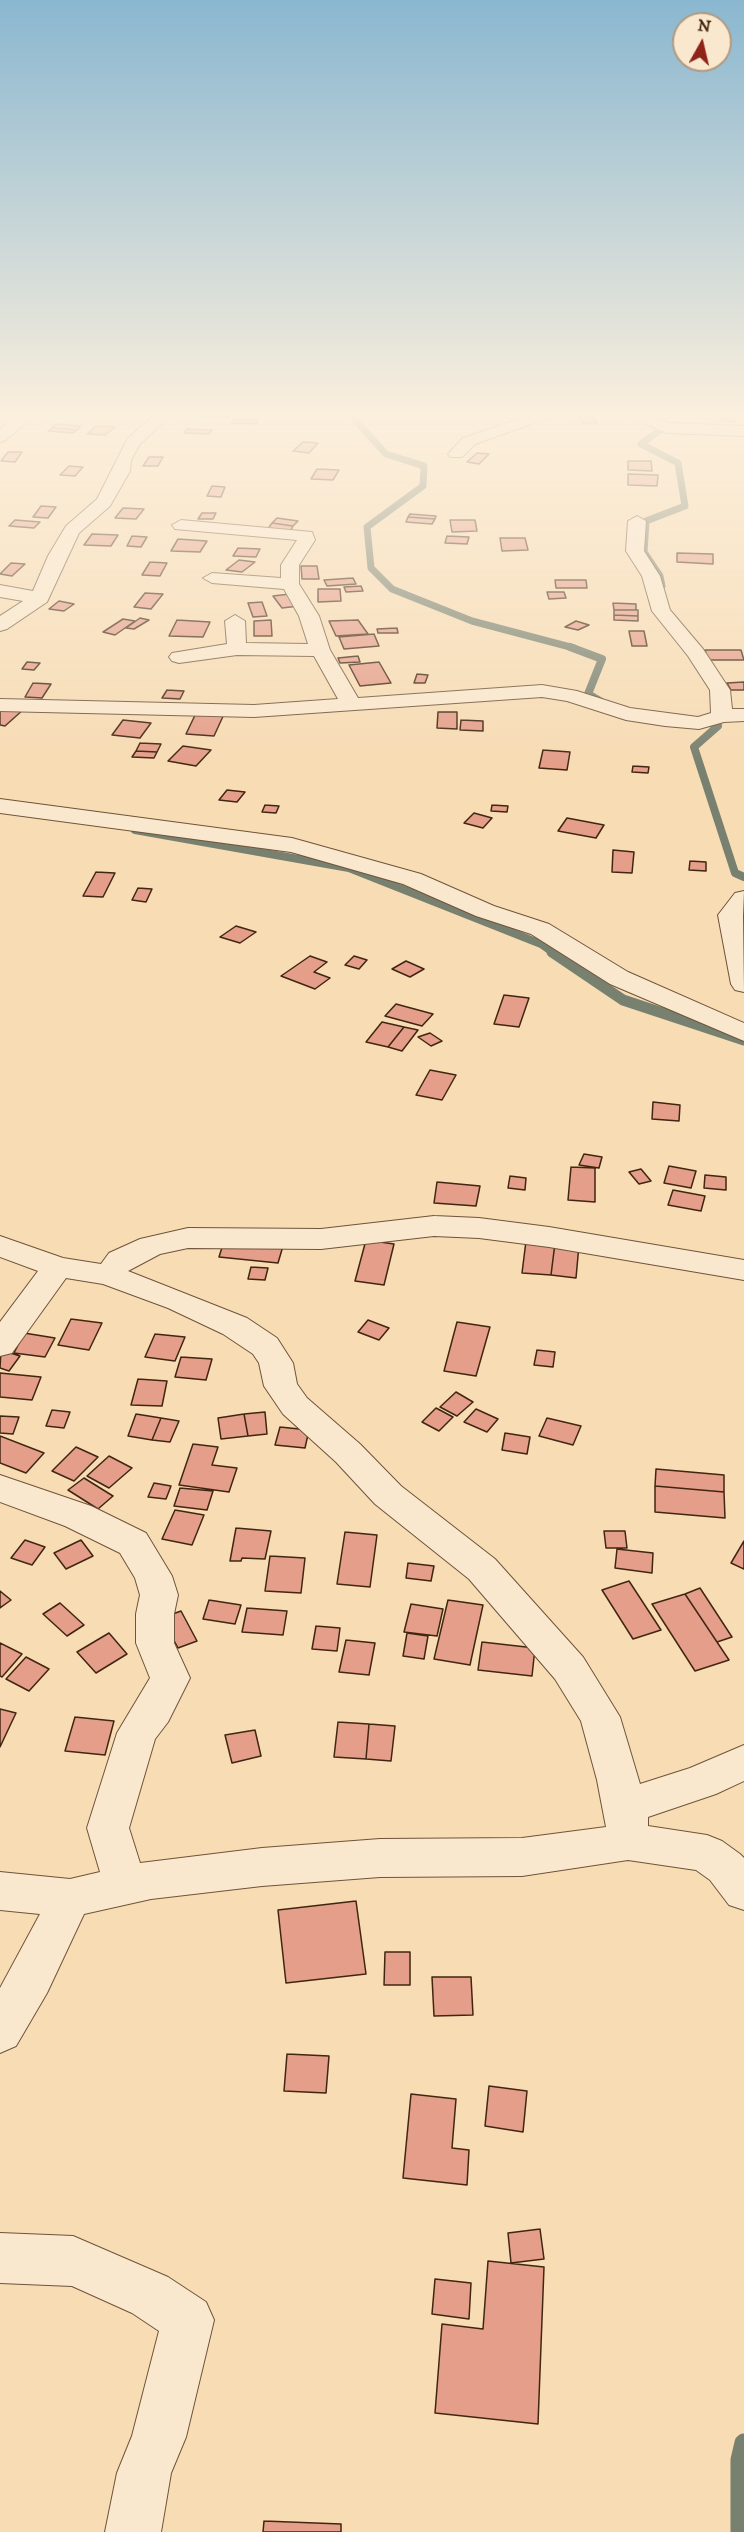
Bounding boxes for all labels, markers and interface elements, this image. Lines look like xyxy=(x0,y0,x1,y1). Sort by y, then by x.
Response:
north arrow xyxy=(672,12,732,72)
text: N xyxy=(696,15,712,37)

